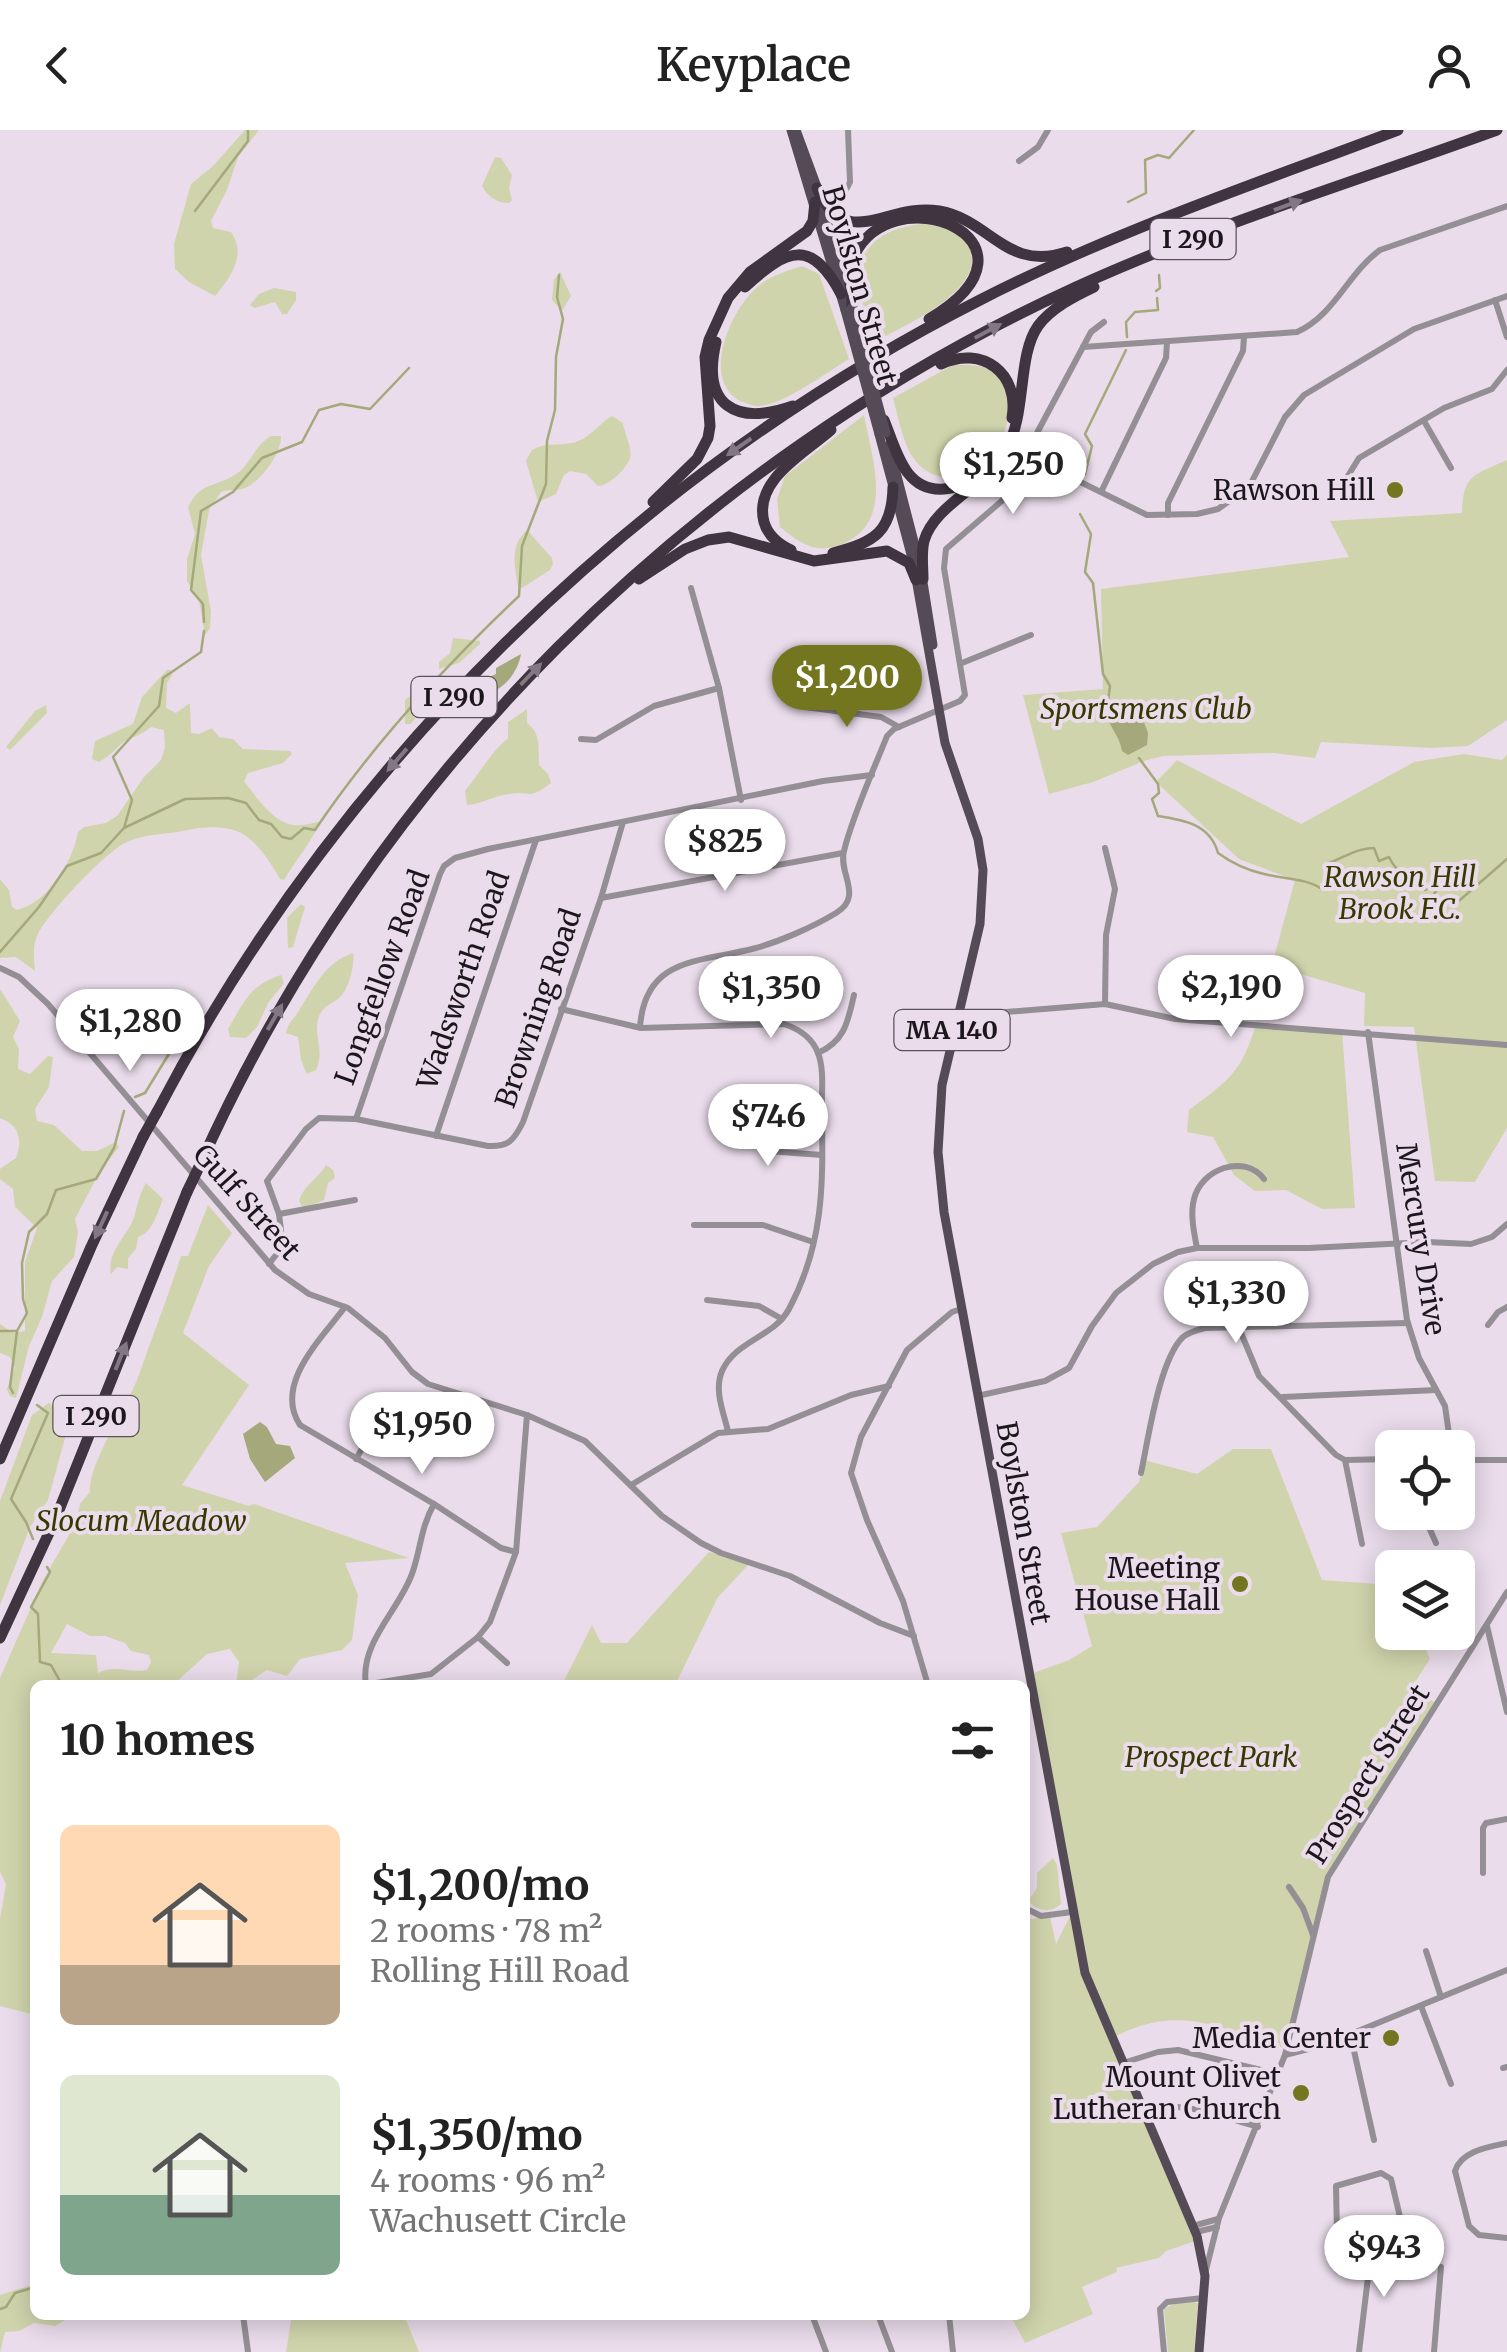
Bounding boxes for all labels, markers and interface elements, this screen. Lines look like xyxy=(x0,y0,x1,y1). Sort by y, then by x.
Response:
text: Keyplace xyxy=(656,37,851,93)
icon: back xyxy=(30,38,85,93)
icon: person xyxy=(1422,38,1477,93)
street label: Boylston Street xyxy=(814,181,906,389)
one-way arrow xyxy=(1273,197,1303,212)
road number: I 290 xyxy=(1150,219,1236,259)
one-way arrow xyxy=(974,323,1003,340)
pin: $1,250 xyxy=(932,432,1094,517)
one-way arrow xyxy=(726,437,753,456)
text: $1,250 xyxy=(962,444,1064,484)
place label: Rawson Hill xyxy=(1213,472,1375,508)
marker: Rawson Hill xyxy=(1384,479,1406,501)
pin: $1,200 xyxy=(766,645,928,730)
text: $1,200 xyxy=(794,657,900,697)
one-way arrow xyxy=(519,662,543,686)
road number: I 290 xyxy=(412,677,496,717)
park label: Sportsmens Club xyxy=(1040,691,1252,727)
one-way arrow xyxy=(387,747,409,772)
pin: $825 xyxy=(666,809,784,894)
text: $825 xyxy=(687,821,763,861)
park label: Rawson Hill Brook F.C. xyxy=(1324,859,1476,927)
street label: Longfellow Road xyxy=(326,864,438,1089)
street label: Wadsworth Road xyxy=(408,866,517,1095)
street label: Browning Road xyxy=(487,904,589,1112)
pin: $2,190 xyxy=(1150,955,1312,1040)
pin: $1,350 xyxy=(690,956,852,1041)
text: $2,190 xyxy=(1180,967,1282,1007)
text: $1,350 xyxy=(721,968,821,1008)
pin: $1,280 xyxy=(49,989,211,1074)
text: $1,280 xyxy=(78,1001,182,1041)
one-way arrow xyxy=(266,1003,283,1032)
road number: MA 140 xyxy=(894,1010,1010,1050)
pin: $746 xyxy=(709,1084,827,1169)
text: $746 xyxy=(730,1096,806,1136)
street label: Gulf Street xyxy=(186,1137,308,1267)
street label: Mercury Drive xyxy=(1388,1140,1454,1338)
one-way arrow xyxy=(93,1210,109,1240)
pin: $1,330 xyxy=(1155,1261,1317,1346)
text: $1,330 xyxy=(1186,1273,1286,1313)
one-way arrow xyxy=(113,1340,129,1370)
pin: $1,950 xyxy=(341,1392,503,1477)
road number: I 290 xyxy=(54,1396,138,1436)
text: $1,950 xyxy=(371,1404,473,1444)
street label: Boylston Street xyxy=(988,1419,1060,1627)
map controls xyxy=(1375,1430,1475,1650)
button: locate xyxy=(1375,1430,1475,1530)
park label: Slocum Meadow xyxy=(36,1503,246,1539)
place label: Meeting House Hall xyxy=(1074,1550,1220,1618)
button: layers xyxy=(1375,1550,1475,1650)
marker: Meeting House Hall xyxy=(1229,1573,1251,1595)
street label: Prospect Street xyxy=(1299,1678,1437,1870)
icon: filters xyxy=(945,1713,1000,1768)
text: 10 homes xyxy=(60,1714,255,1766)
park label: Prospect Park xyxy=(1125,1739,1297,1775)
text: $1,200/mo xyxy=(370,1859,589,1911)
icon: home xyxy=(140,1865,260,1985)
text: 2 rooms · 78 m² xyxy=(370,1911,602,1951)
text: Rolling Hill Road xyxy=(370,1951,629,1991)
place label: Media Center xyxy=(1193,2020,1371,2056)
marker: Media Center xyxy=(1380,2027,1402,2049)
place label: Mount Olivet Lutheran Church xyxy=(1053,2059,1281,2127)
marker: Mount Olivet Lutheran Church xyxy=(1290,2082,1312,2104)
text: $1,350/mo xyxy=(370,2109,583,2161)
icon: home xyxy=(140,2115,260,2235)
text: 4 rooms · 96 m² xyxy=(370,2161,605,2201)
text: Wachusett Circle xyxy=(370,2201,626,2241)
pin: $943 xyxy=(1325,2215,1443,2300)
text: $943 xyxy=(1346,2227,1422,2267)

